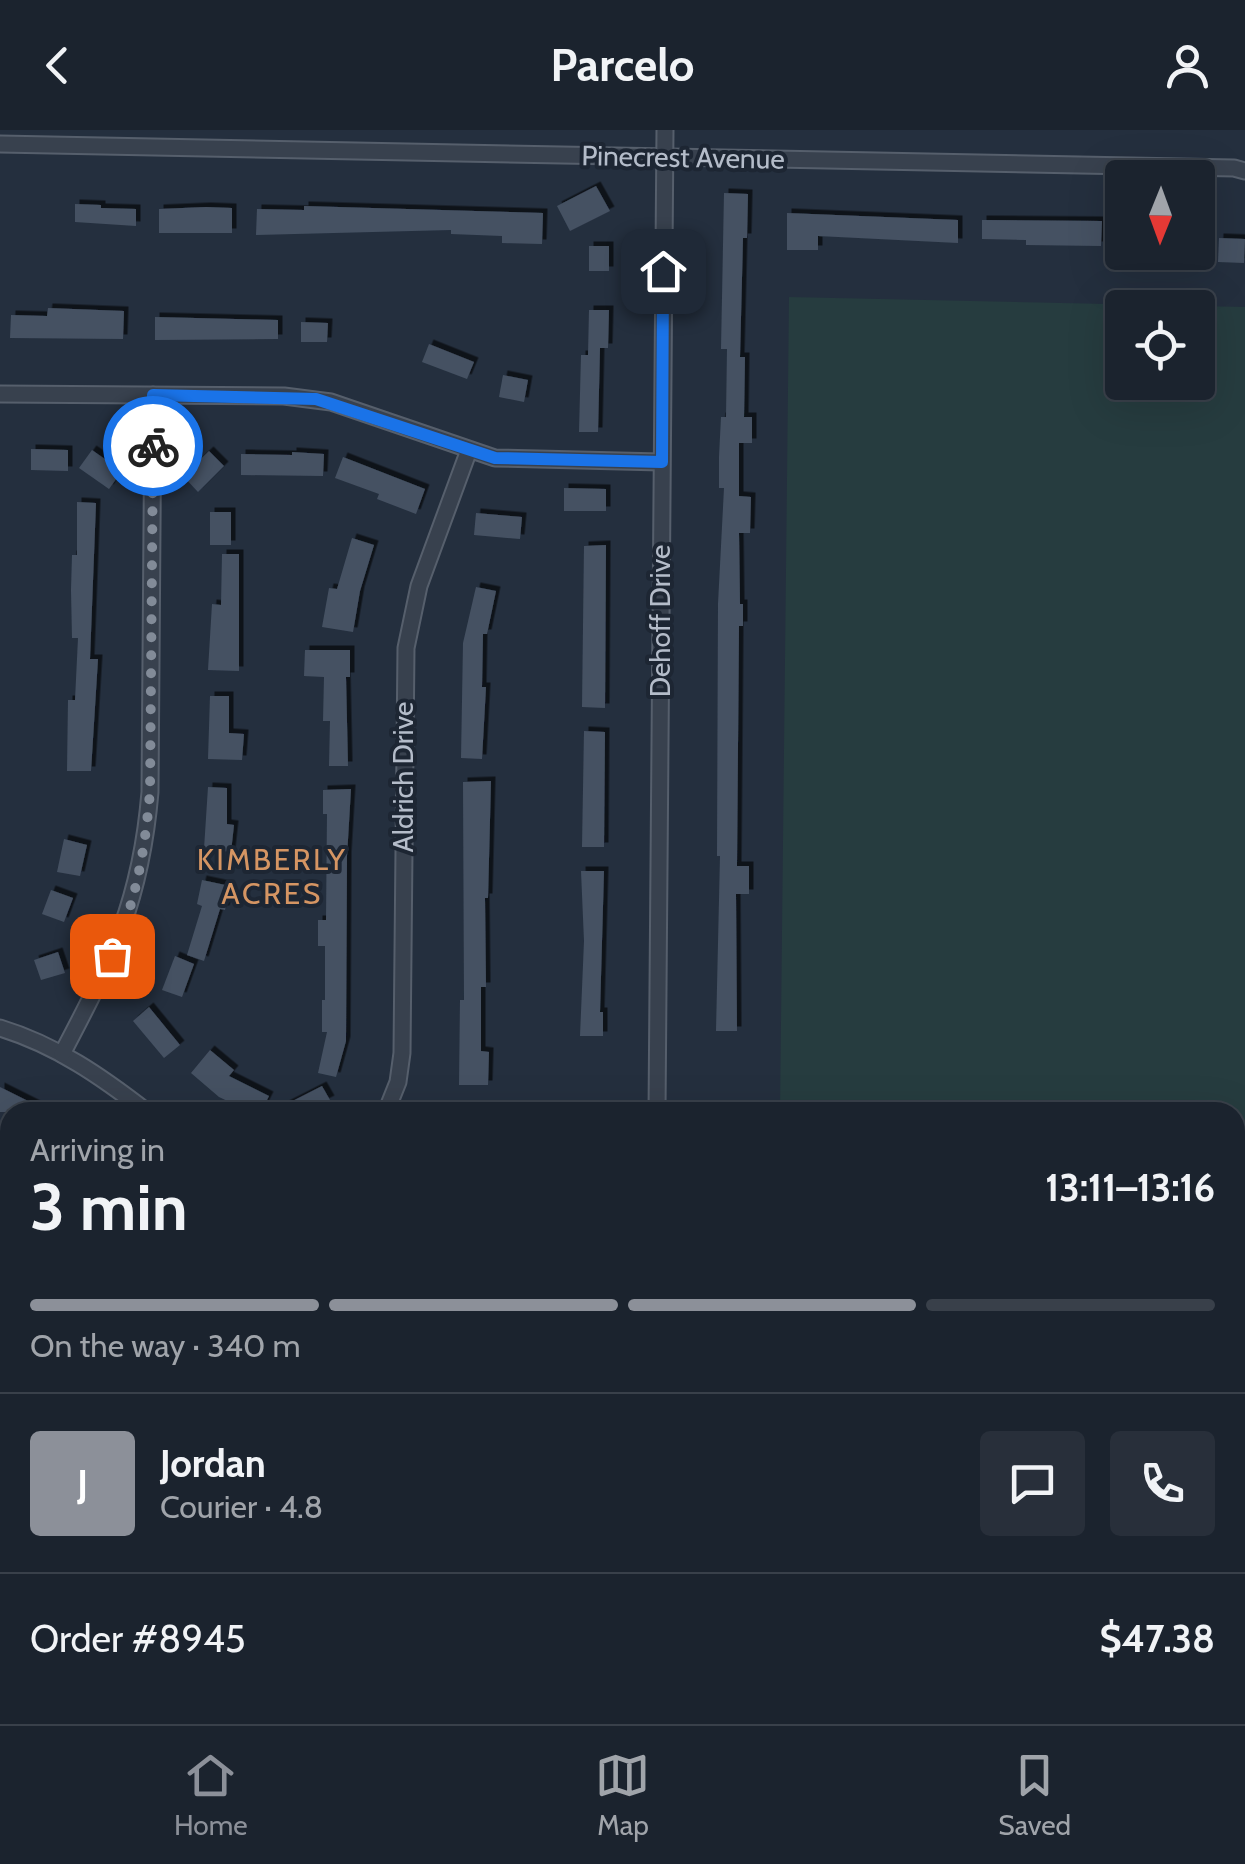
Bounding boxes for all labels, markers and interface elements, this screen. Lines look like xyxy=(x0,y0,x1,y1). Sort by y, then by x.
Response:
icon: back xyxy=(30,38,85,93)
text: Parcelo xyxy=(551,38,694,92)
icon: person xyxy=(1160,38,1215,93)
street label: Pinecrest Avenue xyxy=(581,138,785,176)
north arrow xyxy=(1105,160,1215,270)
map controls xyxy=(1105,160,1215,400)
pin xyxy=(621,229,706,314)
icon: home xyxy=(636,244,691,299)
button: locate xyxy=(1105,290,1215,400)
courier xyxy=(103,396,203,496)
icon: bike xyxy=(126,419,181,474)
street label: Dehoff Drive xyxy=(643,545,677,697)
street label: Aldrich Drive xyxy=(386,702,420,852)
district label: KIMBERLY ACRES xyxy=(197,841,347,912)
pin xyxy=(70,914,155,999)
icon: bag xyxy=(85,929,140,984)
text: Arriving in xyxy=(30,1130,165,1169)
text: 13:11–13:16 xyxy=(1045,1164,1215,1211)
text: 3 min xyxy=(30,1167,188,1246)
text: On the way · 340 m xyxy=(30,1326,301,1365)
button: chat xyxy=(980,1431,1085,1536)
button: phone xyxy=(1110,1431,1215,1536)
text: Jordan xyxy=(160,1440,266,1487)
text: J xyxy=(77,1460,88,1507)
text: Courier · 4.8 xyxy=(160,1487,323,1526)
text: Order #8945 xyxy=(30,1615,246,1662)
text: $47.38 xyxy=(1099,1615,1215,1662)
tab: Home xyxy=(174,1748,248,1842)
tab: Map xyxy=(595,1748,650,1842)
tab: Saved xyxy=(998,1748,1071,1842)

